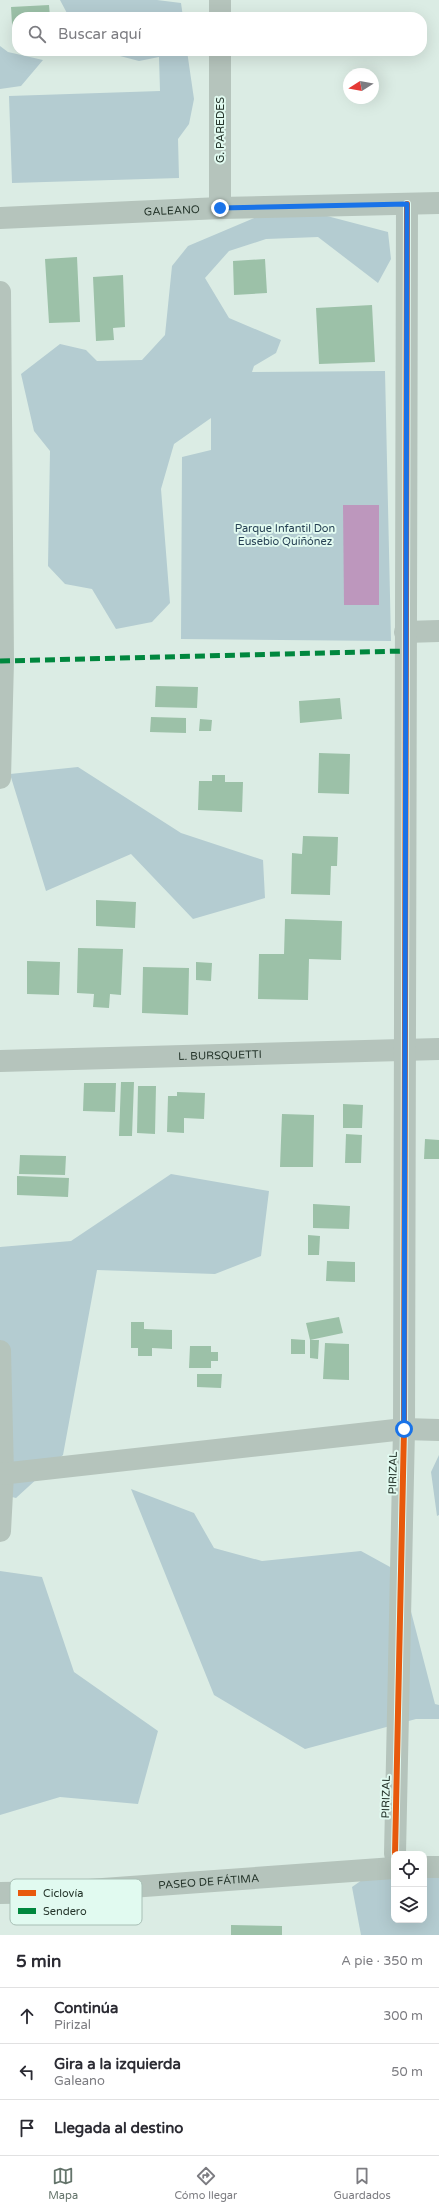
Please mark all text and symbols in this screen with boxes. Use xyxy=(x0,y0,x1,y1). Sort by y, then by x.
search box xyxy=(12,12,427,56)
icon: search xyxy=(26,23,48,45)
text: Buscar aquí xyxy=(58,25,141,43)
north arrow xyxy=(343,68,379,104)
street label: G. PAREDES xyxy=(214,97,227,163)
route end xyxy=(211,199,229,217)
street label: GALEANO xyxy=(144,202,200,218)
park label: Parque Infantil Don Eusebio Quiñónez xyxy=(235,522,335,548)
street label: L. BURSQUETTI xyxy=(178,1047,262,1063)
route start xyxy=(395,1420,413,1438)
street label: PIRIZAL xyxy=(386,1451,400,1495)
street label: PIRIZAL xyxy=(379,1775,393,1819)
map controls xyxy=(391,1851,427,1923)
button: locate xyxy=(391,1851,427,1887)
street label: PASEO DE FÁTIMA xyxy=(158,1871,260,1891)
legend xyxy=(10,1879,142,1925)
text: Ciclovía xyxy=(43,1887,83,1900)
button: layers xyxy=(391,1887,427,1923)
text: Sendero xyxy=(43,1905,87,1918)
text: 5 min xyxy=(16,1951,61,1972)
text: A pie · 350 m xyxy=(341,1953,423,1969)
text: Continúa xyxy=(54,1999,118,2017)
icon: ahead xyxy=(16,2005,38,2027)
text: 300 m xyxy=(383,2008,423,2024)
text: Pirizal xyxy=(54,2017,91,2033)
text: Gira a la izquierda xyxy=(54,2055,181,2073)
icon: left xyxy=(16,2061,38,2083)
text: 50 m xyxy=(391,2064,423,2080)
text: Galeano xyxy=(54,2073,105,2089)
icon: arrive xyxy=(16,2117,38,2139)
text: Llegada al destino xyxy=(54,2119,183,2137)
tab: Mapa xyxy=(48,2165,78,2202)
tab: Cómo llegar xyxy=(174,2165,237,2202)
tab: Guardados xyxy=(334,2165,391,2202)

